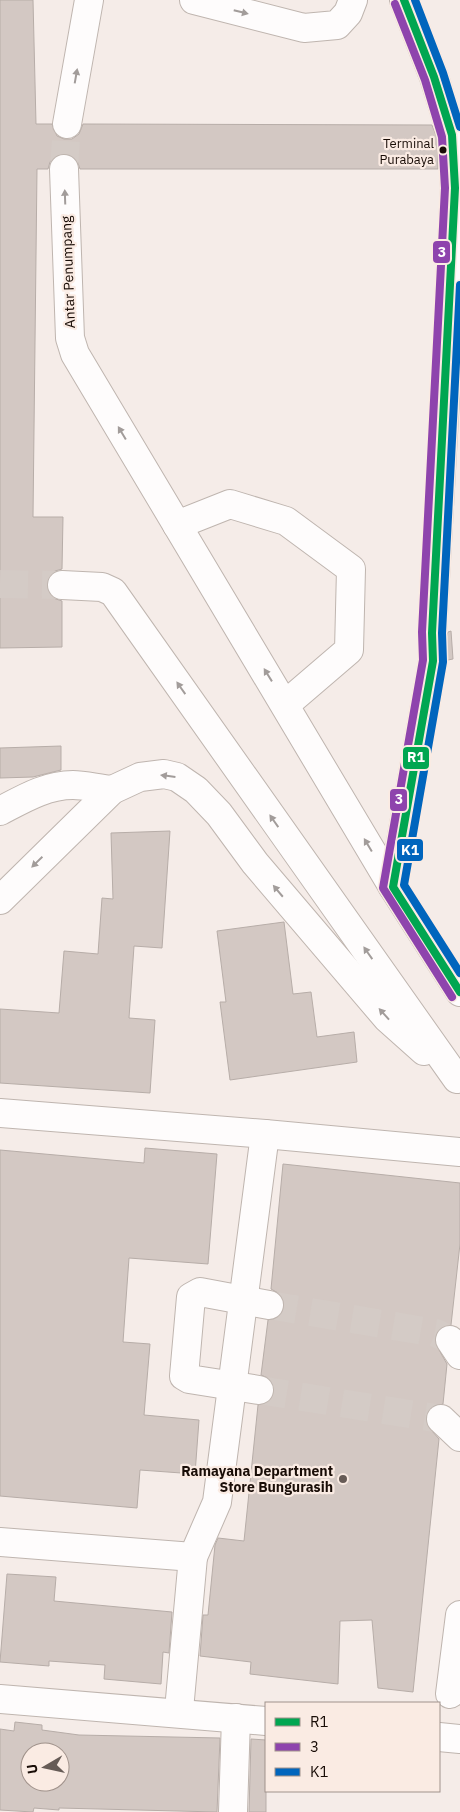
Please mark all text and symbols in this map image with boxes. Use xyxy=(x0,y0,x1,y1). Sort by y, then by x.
one-way arrow xyxy=(234,8,249,16)
one-way arrow xyxy=(72,68,80,84)
place label: Terminal Purabaya xyxy=(379,135,434,168)
marker: Terminal Purabaya xyxy=(438,145,448,155)
one-way arrow xyxy=(60,189,68,205)
street label: Antar Penumpang xyxy=(57,215,79,329)
line badge: 3 xyxy=(432,240,451,264)
text: 3 xyxy=(438,243,446,261)
one-way arrow xyxy=(118,427,127,440)
one-way arrow xyxy=(263,669,272,682)
one-way arrow xyxy=(176,681,186,695)
line badge: R1 xyxy=(402,746,430,770)
text: R1 xyxy=(407,748,426,766)
one-way arrow xyxy=(159,772,175,780)
line badge: 3 xyxy=(389,788,408,812)
text: 3 xyxy=(395,790,403,808)
one-way arrow xyxy=(269,814,279,827)
line badge: K1 xyxy=(396,838,424,862)
one-way arrow xyxy=(363,839,372,852)
text: K1 xyxy=(401,841,420,859)
one-way arrow xyxy=(32,856,44,868)
one-way arrow xyxy=(273,884,284,897)
one-way arrow xyxy=(363,947,373,960)
one-way arrow xyxy=(378,1009,390,1021)
place label: Ramayana Department Store Bungurasih xyxy=(181,1462,333,1496)
marker: Ramayana Department Store Bungurasih xyxy=(337,1473,349,1485)
legend xyxy=(265,1702,440,1792)
text: R1 xyxy=(310,1712,329,1731)
text: 3 xyxy=(310,1737,319,1756)
north arrow xyxy=(20,1742,70,1792)
text: K1 xyxy=(310,1762,329,1781)
text: U xyxy=(23,1763,42,1775)

